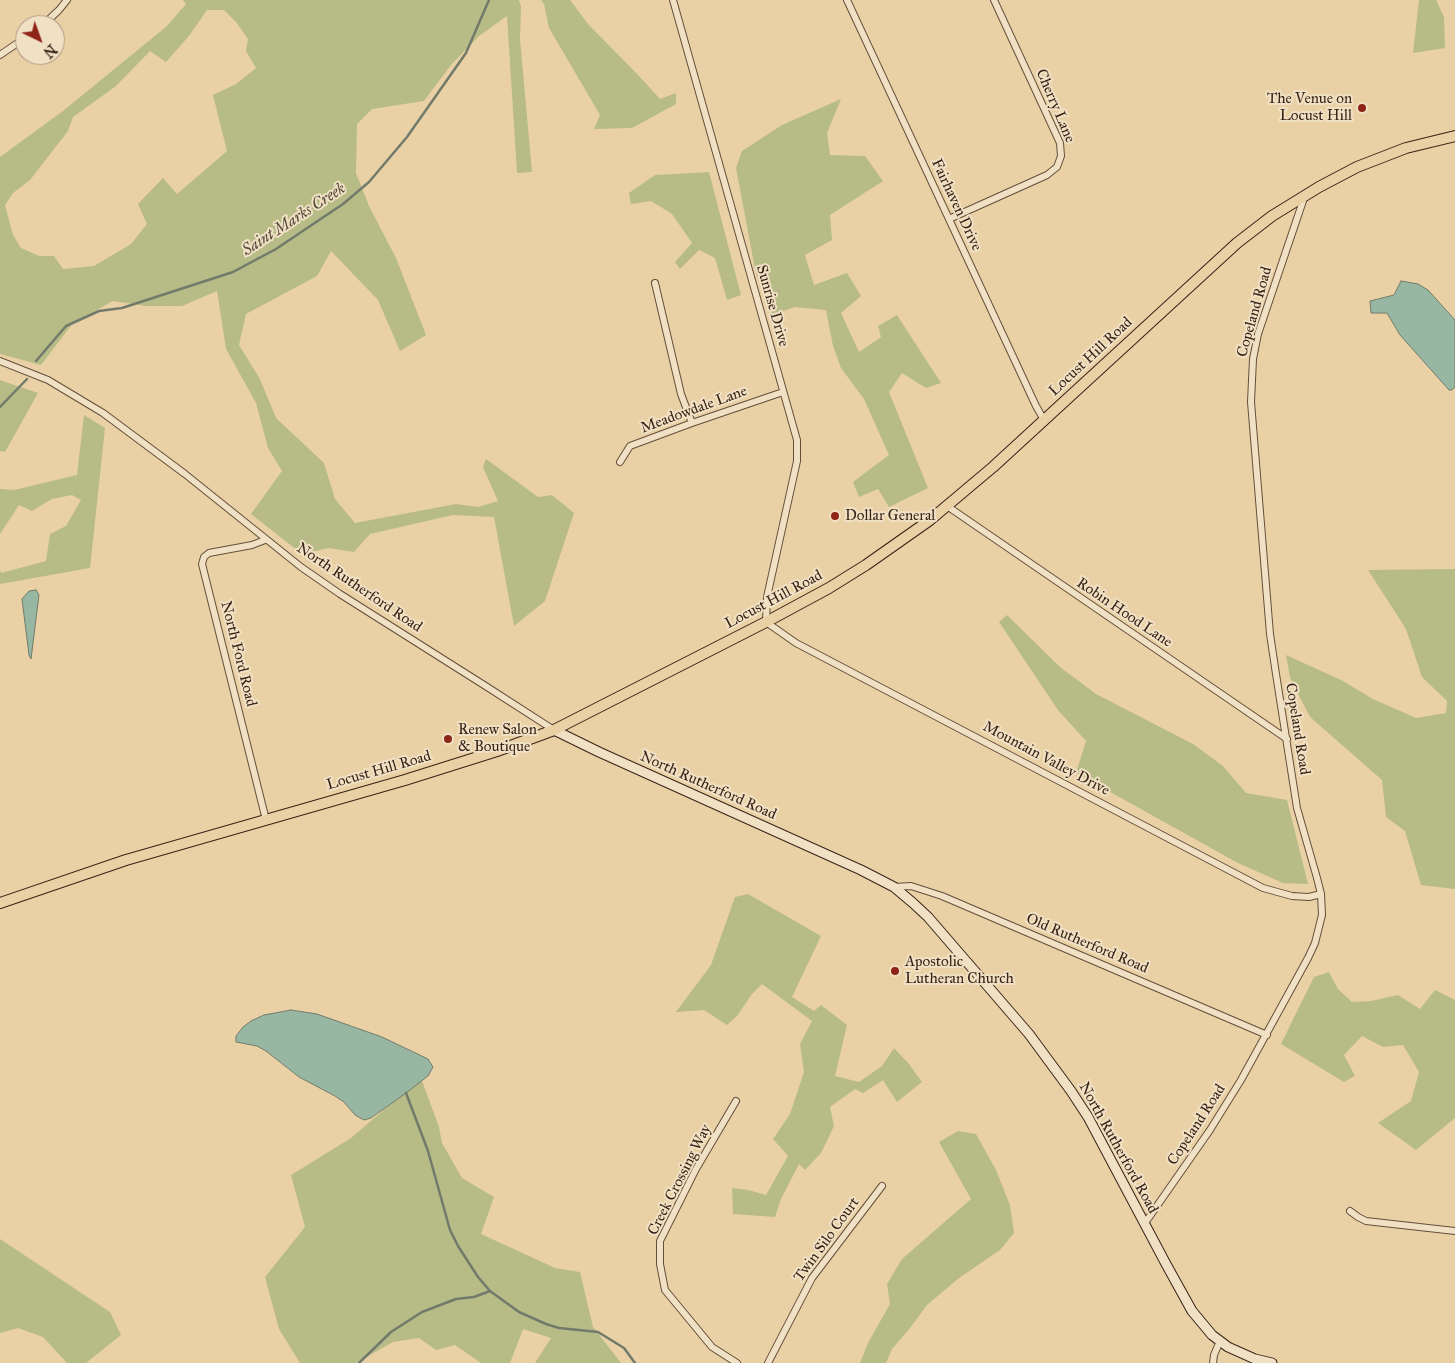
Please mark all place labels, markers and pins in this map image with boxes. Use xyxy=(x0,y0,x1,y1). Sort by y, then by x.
place label: The Venue on Locust Hill xyxy=(1267,90,1352,125)
marker: The Venue on Locust Hill xyxy=(1356,102,1368,114)
place label: Dollar General xyxy=(845,507,935,525)
marker: Dollar General xyxy=(829,510,841,522)
place label: Renew Salon & Boutique xyxy=(458,721,537,756)
marker: Renew Salon & Boutique xyxy=(442,733,454,745)
place label: Apostolic Lutheran Church xyxy=(905,953,1014,988)
marker: Apostolic Lutheran Church xyxy=(889,965,901,977)

